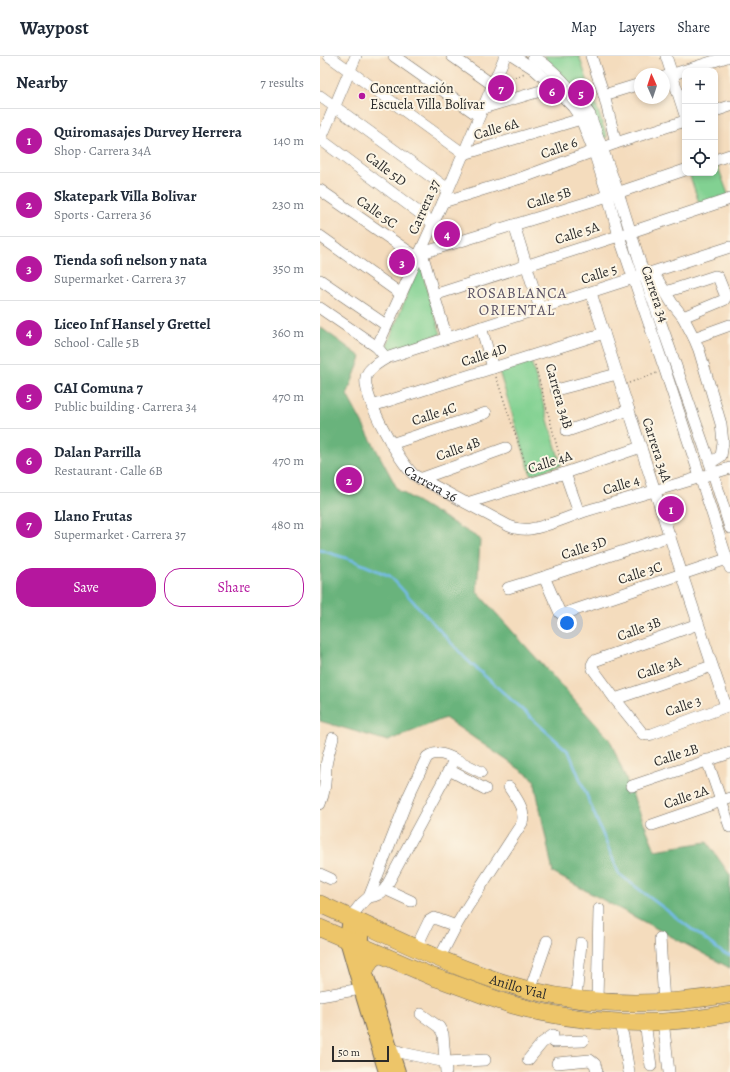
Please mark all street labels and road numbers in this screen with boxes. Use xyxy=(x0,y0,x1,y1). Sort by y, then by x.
street label: Calle 6A xyxy=(471,113,521,144)
street label: Calle 6 xyxy=(538,133,580,163)
street label: Calle 5D xyxy=(362,147,411,191)
street label: Carrera 37 xyxy=(403,176,445,238)
street label: Calle 5B xyxy=(524,182,574,214)
street label: Calle 5C xyxy=(353,191,401,233)
street label: Calle 5A xyxy=(552,217,602,249)
street label: Calle 5 xyxy=(578,259,620,289)
street label: Carrera 34 xyxy=(636,263,674,325)
street label: Calle 4D xyxy=(459,339,510,371)
street label: Carrera 34B xyxy=(541,361,577,431)
street label: Calle 4C xyxy=(409,398,459,430)
street label: Carrera 34A xyxy=(638,415,677,486)
street label: Calle 4B xyxy=(433,432,483,466)
street label: Calle 4A xyxy=(525,446,575,478)
street label: Carrera 36 xyxy=(400,461,461,506)
street label: Calle 4 xyxy=(600,470,642,500)
street label: Calle 3D xyxy=(559,532,609,564)
street label: Calle 3C xyxy=(615,557,665,589)
street label: Calle 3B xyxy=(614,612,664,646)
street label: Calle 3A xyxy=(635,651,684,684)
street label: Calle 3 xyxy=(662,691,704,721)
street label: Calle 2B xyxy=(651,739,701,771)
street label: Calle 2A xyxy=(661,780,712,813)
street label: Anillo Vial xyxy=(486,969,549,1003)

